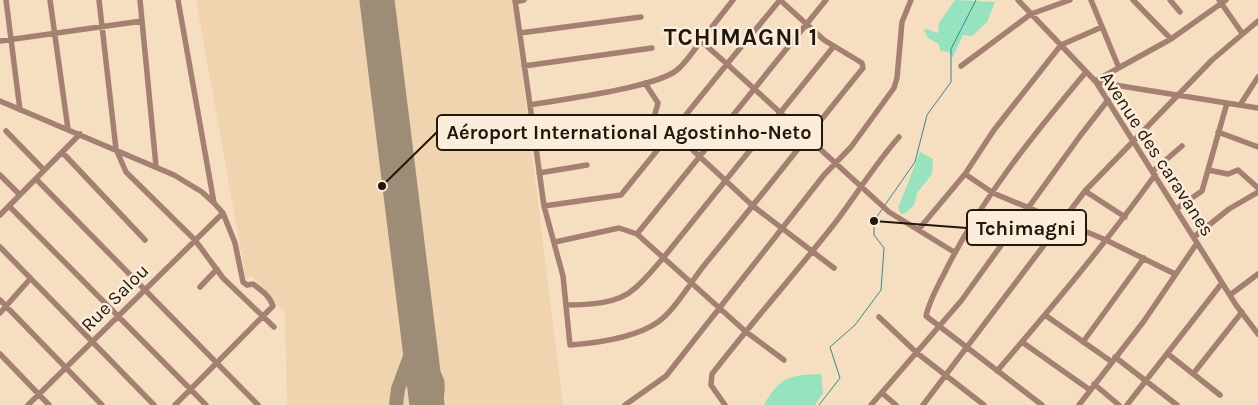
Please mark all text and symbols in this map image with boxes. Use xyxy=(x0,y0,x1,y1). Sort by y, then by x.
district label: TCHIMAGNI 1 xyxy=(664,23,818,51)
street label: Avenue des caravanes xyxy=(1096,68,1218,240)
callout: Aéroport International Agostinho-Neto xyxy=(437,115,822,150)
text: Aéroport International Agostinho-Neto xyxy=(446,121,812,144)
callout: Tchimagni xyxy=(967,210,1086,245)
text: Tchimagni xyxy=(976,217,1076,240)
street label: Rue Salou xyxy=(77,260,153,336)

